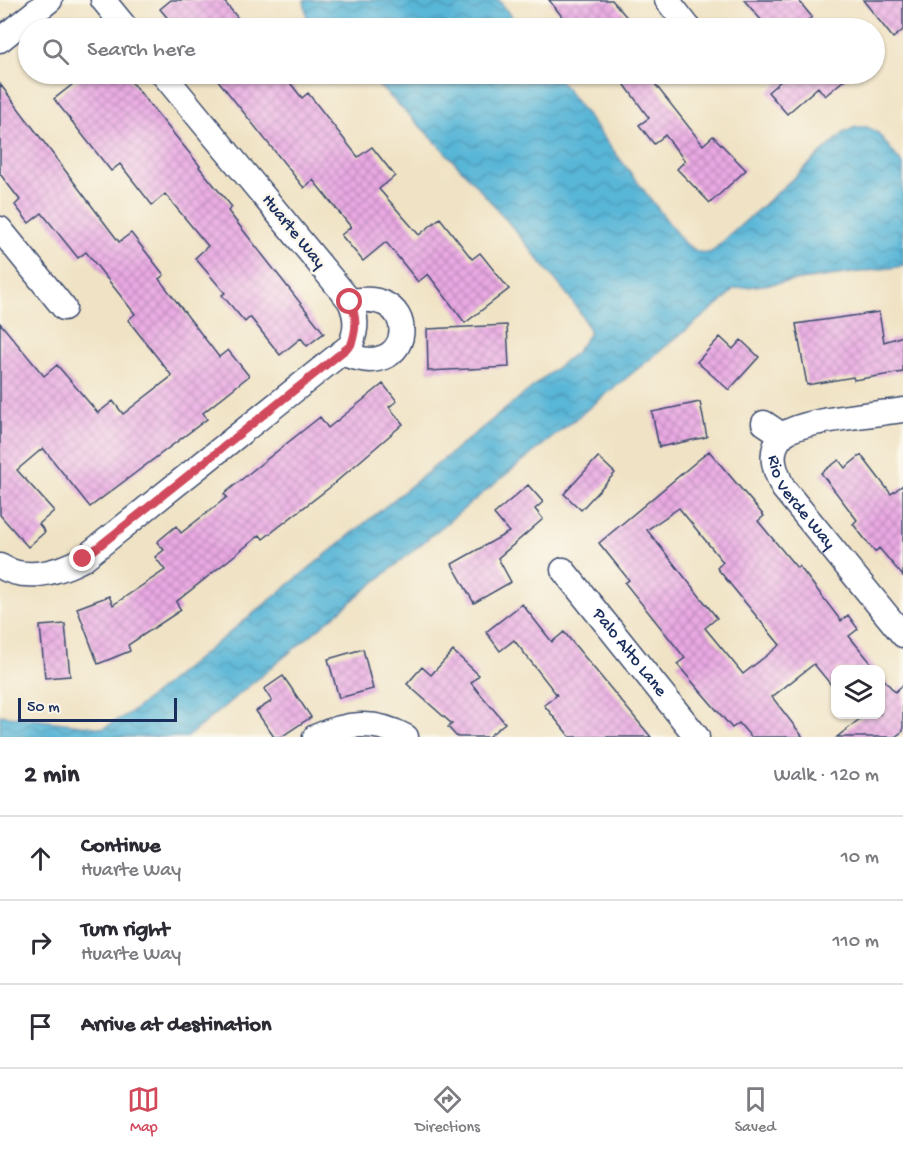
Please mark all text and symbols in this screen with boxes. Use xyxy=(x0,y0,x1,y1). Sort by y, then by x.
search box xyxy=(18,18,885,84)
icon: search xyxy=(39,35,72,68)
text: Search here xyxy=(87,38,195,64)
street label: Huarte Way xyxy=(256,190,330,274)
route start xyxy=(336,288,362,314)
street label: Rio Verde Way xyxy=(763,455,840,554)
route end xyxy=(69,545,95,571)
street label: Palo Alto Lane xyxy=(587,603,672,702)
map controls xyxy=(831,665,885,719)
button: layers xyxy=(831,665,885,719)
scale bar xyxy=(18,695,177,722)
text: 50 m xyxy=(27,699,60,718)
text: 2 min xyxy=(24,761,79,792)
text: Walk · 120 m xyxy=(774,765,879,788)
text: Continue xyxy=(81,834,161,860)
icon: ahead xyxy=(24,842,57,875)
text: 10 m xyxy=(841,847,879,870)
text: Huarte Way xyxy=(81,860,181,883)
text: Turn right xyxy=(81,918,169,944)
icon: right xyxy=(24,926,57,959)
text: 110 m xyxy=(833,931,879,954)
text: Huarte Way xyxy=(81,944,181,967)
icon: arrive xyxy=(24,1010,57,1043)
text: Arrive at destination xyxy=(81,1013,271,1039)
tab: Map xyxy=(127,1083,160,1138)
tab: Directions xyxy=(415,1083,480,1138)
tab: Saved xyxy=(735,1083,776,1138)

